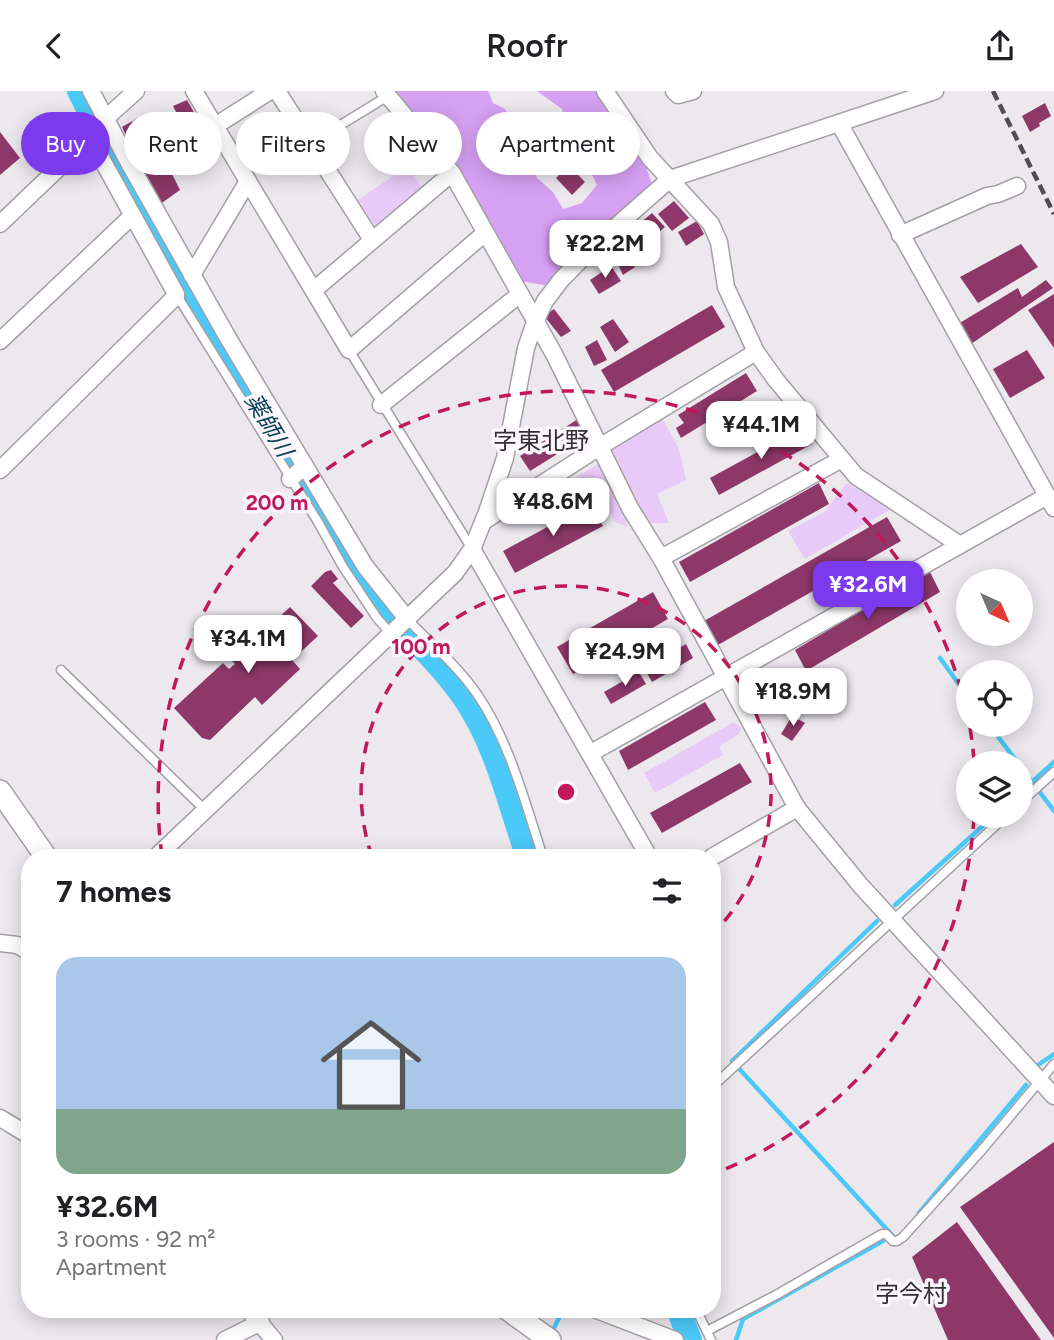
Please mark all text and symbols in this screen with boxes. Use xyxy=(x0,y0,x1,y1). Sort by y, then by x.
icon: back xyxy=(35,27,73,65)
text: Roofr xyxy=(486,27,568,65)
icon: share xyxy=(981,27,1019,65)
chip: Buy xyxy=(21,112,110,175)
chip: Rent xyxy=(124,112,222,175)
chip: Filters xyxy=(236,112,350,175)
chip: New xyxy=(364,112,462,175)
chip: Apartment xyxy=(476,112,640,175)
pin: ¥22.2M xyxy=(548,221,662,280)
text: ¥22.2M xyxy=(565,229,645,257)
water label: 薬師川 xyxy=(239,388,300,464)
pin: ¥44.1M xyxy=(704,401,818,461)
text: ¥44.1M xyxy=(722,410,800,438)
district label: 字東北野 xyxy=(493,426,589,455)
pin: ¥48.6M xyxy=(496,479,610,538)
text: ¥48.6M xyxy=(512,487,594,515)
text: 200 m xyxy=(246,490,308,515)
pin: ¥32.6M xyxy=(811,561,925,621)
north arrow xyxy=(956,569,1032,646)
map controls xyxy=(956,569,1033,828)
text: ¥32.6M xyxy=(829,570,907,598)
pin: ¥34.1M xyxy=(191,615,305,675)
text: ¥34.1M xyxy=(210,624,286,652)
pin: ¥24.9M xyxy=(568,629,682,688)
text: 100 m xyxy=(391,634,451,659)
text: ¥24.9M xyxy=(585,637,665,665)
button: locate xyxy=(956,660,1033,737)
pin: ¥18.9M xyxy=(736,669,850,728)
text: ¥18.9M xyxy=(755,677,831,705)
button: layers xyxy=(956,751,1033,828)
centre of rings xyxy=(554,780,578,804)
icon: filters xyxy=(648,872,686,910)
text: 7 homes xyxy=(56,873,171,910)
icon: home xyxy=(308,1002,434,1128)
text: ¥32.6M xyxy=(56,1188,158,1225)
text: 3 rooms · 92 m² xyxy=(56,1225,216,1253)
text: Apartment xyxy=(56,1253,167,1281)
district label: 字今村 xyxy=(875,1279,947,1308)

